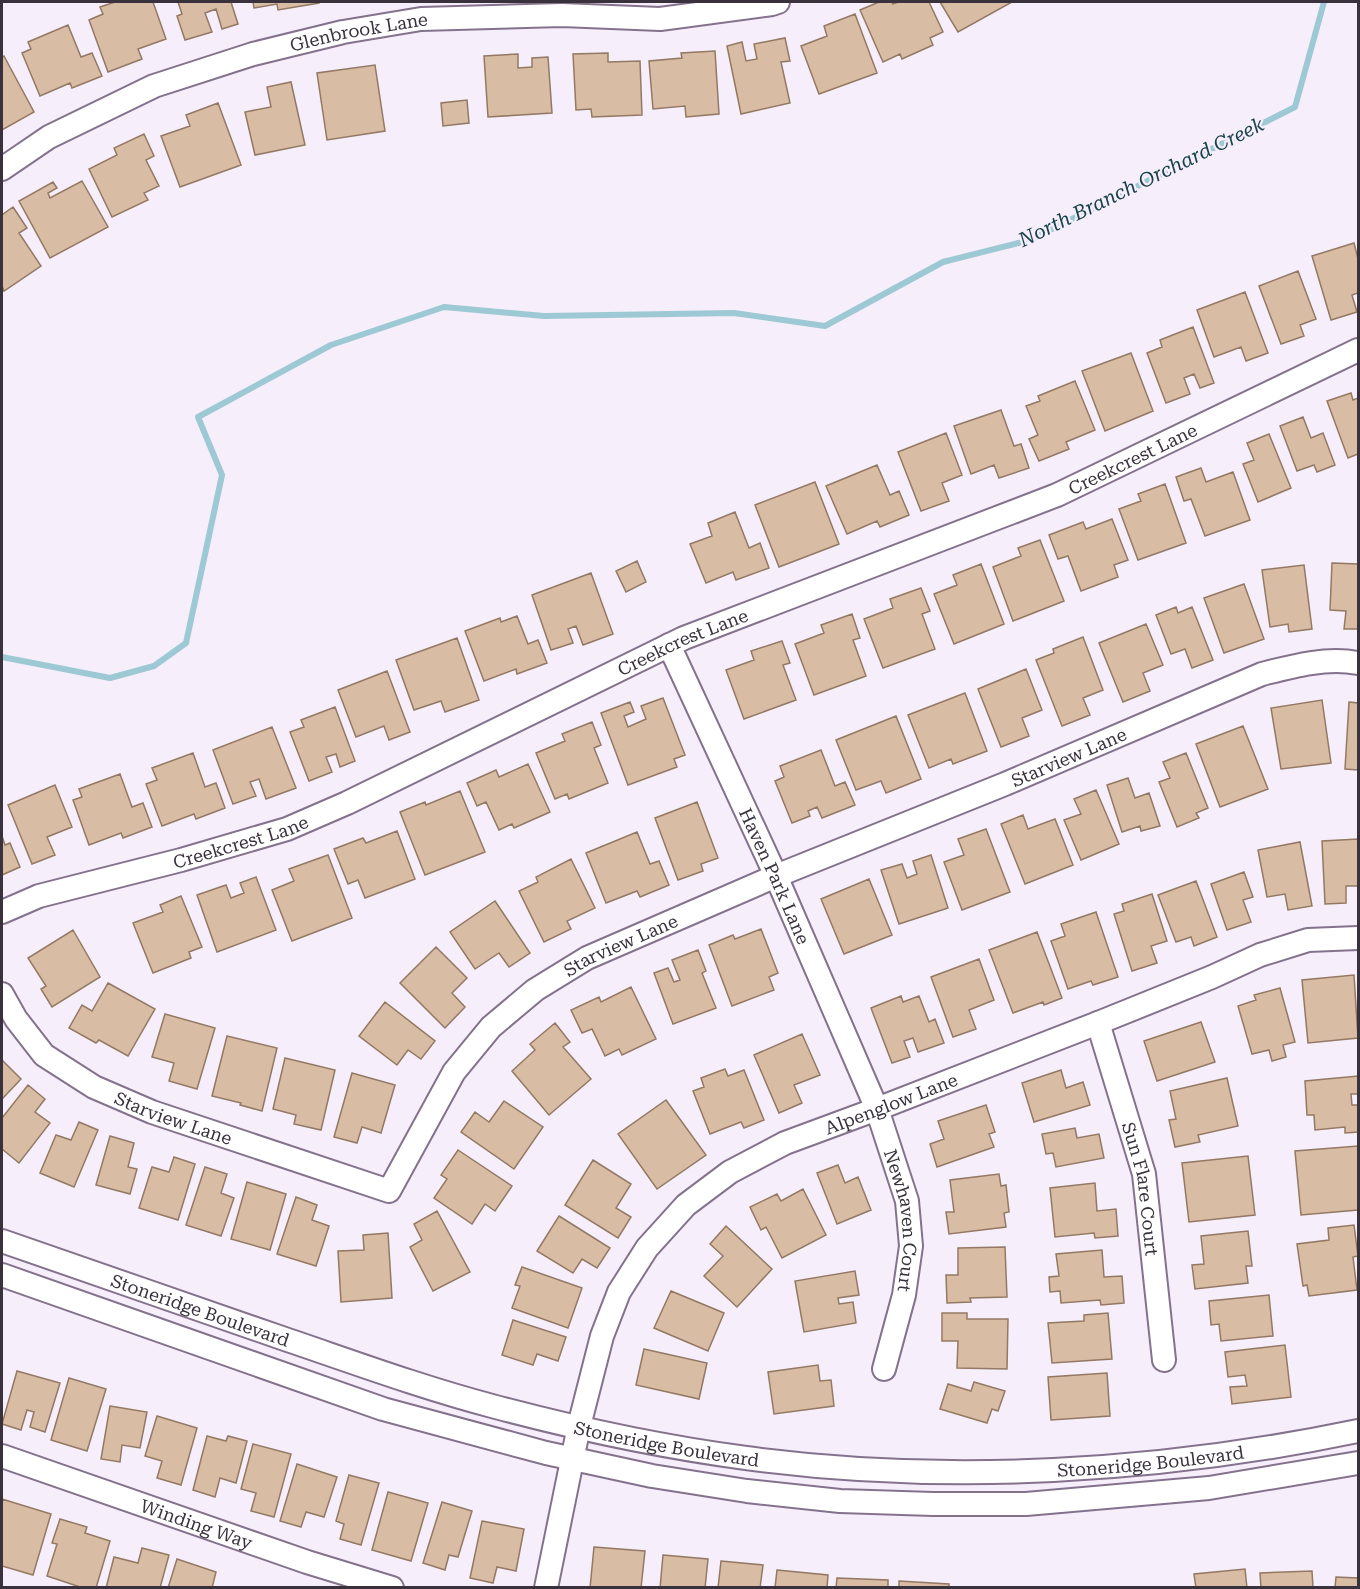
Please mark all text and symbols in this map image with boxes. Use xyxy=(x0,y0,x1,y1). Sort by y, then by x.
street label: Glenbrook Lane xyxy=(288,8,428,55)
water label: North Branch Orchard Creek xyxy=(1013,112,1268,252)
street label: Creekcrest Lane xyxy=(1065,419,1200,499)
street label: Creekcrest Lane xyxy=(614,604,751,680)
street label: Starview Lane xyxy=(1008,723,1129,791)
street label: Haven Park Lane xyxy=(735,804,815,947)
street label: Creekcrest Lane xyxy=(171,811,311,872)
street label: Starview Lane xyxy=(560,909,681,980)
street label: Alpenglow Lane xyxy=(822,1068,960,1138)
street label: Starview Lane xyxy=(112,1087,235,1149)
street label: Sun Flare Court xyxy=(1118,1119,1163,1257)
street label: Newhaven Court xyxy=(880,1146,922,1294)
street label: Stoneridge Boulevard xyxy=(108,1269,293,1350)
street label: Stoneridge Boulevard xyxy=(572,1416,761,1470)
street label: Stoneridge Boulevard xyxy=(1057,1441,1246,1480)
street label: Winding Way xyxy=(138,1495,256,1553)

